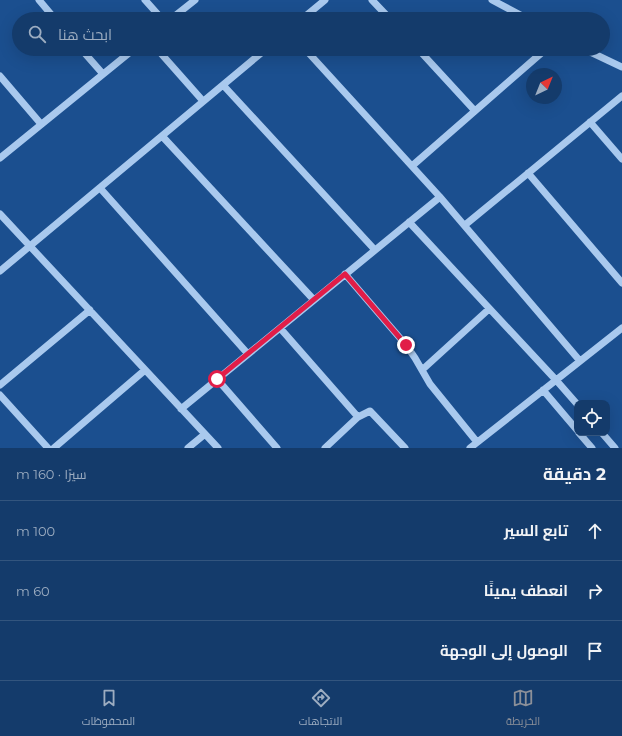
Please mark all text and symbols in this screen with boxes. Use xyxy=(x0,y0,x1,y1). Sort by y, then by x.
search box xyxy=(12,12,610,56)
icon: search xyxy=(26,23,48,45)
text: ابحث هنا xyxy=(58,25,112,44)
north arrow xyxy=(526,68,562,104)
route end xyxy=(397,336,415,354)
route start xyxy=(208,370,226,388)
map controls xyxy=(574,400,610,436)
button: locate xyxy=(574,400,610,436)
text: 2 دقيقة xyxy=(543,464,606,484)
text: سيرًا · 160 m xyxy=(16,466,86,482)
icon: ahead xyxy=(584,520,606,542)
text: تابع السير xyxy=(504,521,568,540)
text: 100 m xyxy=(16,523,55,539)
icon: right xyxy=(584,580,606,602)
text: انعطف يمينًا xyxy=(484,581,568,600)
text: 60 m xyxy=(16,583,50,599)
icon: arrive xyxy=(584,640,606,662)
text: الوصول إلى الوجهة xyxy=(440,641,568,660)
tab: المحفوظات xyxy=(82,687,135,731)
tab: الاتجاهات xyxy=(299,687,342,731)
tab: الخريطة xyxy=(506,687,540,731)

